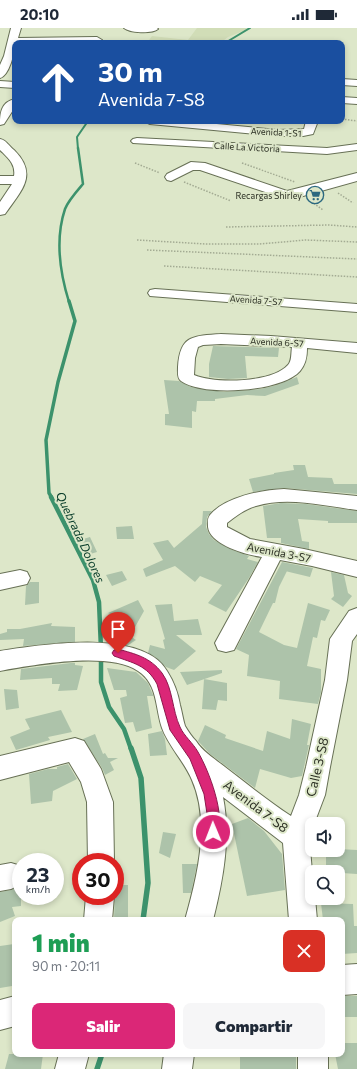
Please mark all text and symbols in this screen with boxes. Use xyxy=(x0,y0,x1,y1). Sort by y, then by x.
text: 20:10 xyxy=(20,5,59,23)
text: 30 m xyxy=(98,54,163,88)
icon: ahead xyxy=(32,56,84,108)
text: Avenida 7-S8 xyxy=(98,88,205,110)
street label: Avenida 1-S1 xyxy=(250,125,302,139)
street label: Calle La Victoria xyxy=(214,140,281,154)
supermarket icon: Recargas Shirley xyxy=(305,185,325,205)
place label: Recargas Shirley xyxy=(236,190,302,201)
street label: Avenida 7-S7 xyxy=(229,293,283,307)
street label: Avenida 6-S7 xyxy=(250,335,304,349)
water label: Quebrada Dolores xyxy=(54,489,108,585)
street label: Avenida 3-S7 xyxy=(246,539,312,565)
pin xyxy=(101,612,135,653)
icon: arrive xyxy=(107,618,129,640)
street label: Calle 3-S8 xyxy=(302,736,332,798)
street label: Avenida 7-S8 xyxy=(220,776,292,836)
position arrow xyxy=(192,811,234,853)
map controls xyxy=(305,817,345,905)
button: sound xyxy=(305,817,345,857)
speed limit sign: 30 xyxy=(72,853,124,905)
text: 23 xyxy=(26,862,50,886)
button: search xyxy=(305,865,345,905)
text: km/h xyxy=(26,883,50,895)
text: 1 min xyxy=(32,928,90,957)
button: close xyxy=(283,930,325,972)
text: 90 m · 20:11 xyxy=(32,958,100,974)
button: Salir xyxy=(32,1003,175,1049)
button: Compartir xyxy=(183,1003,325,1049)

